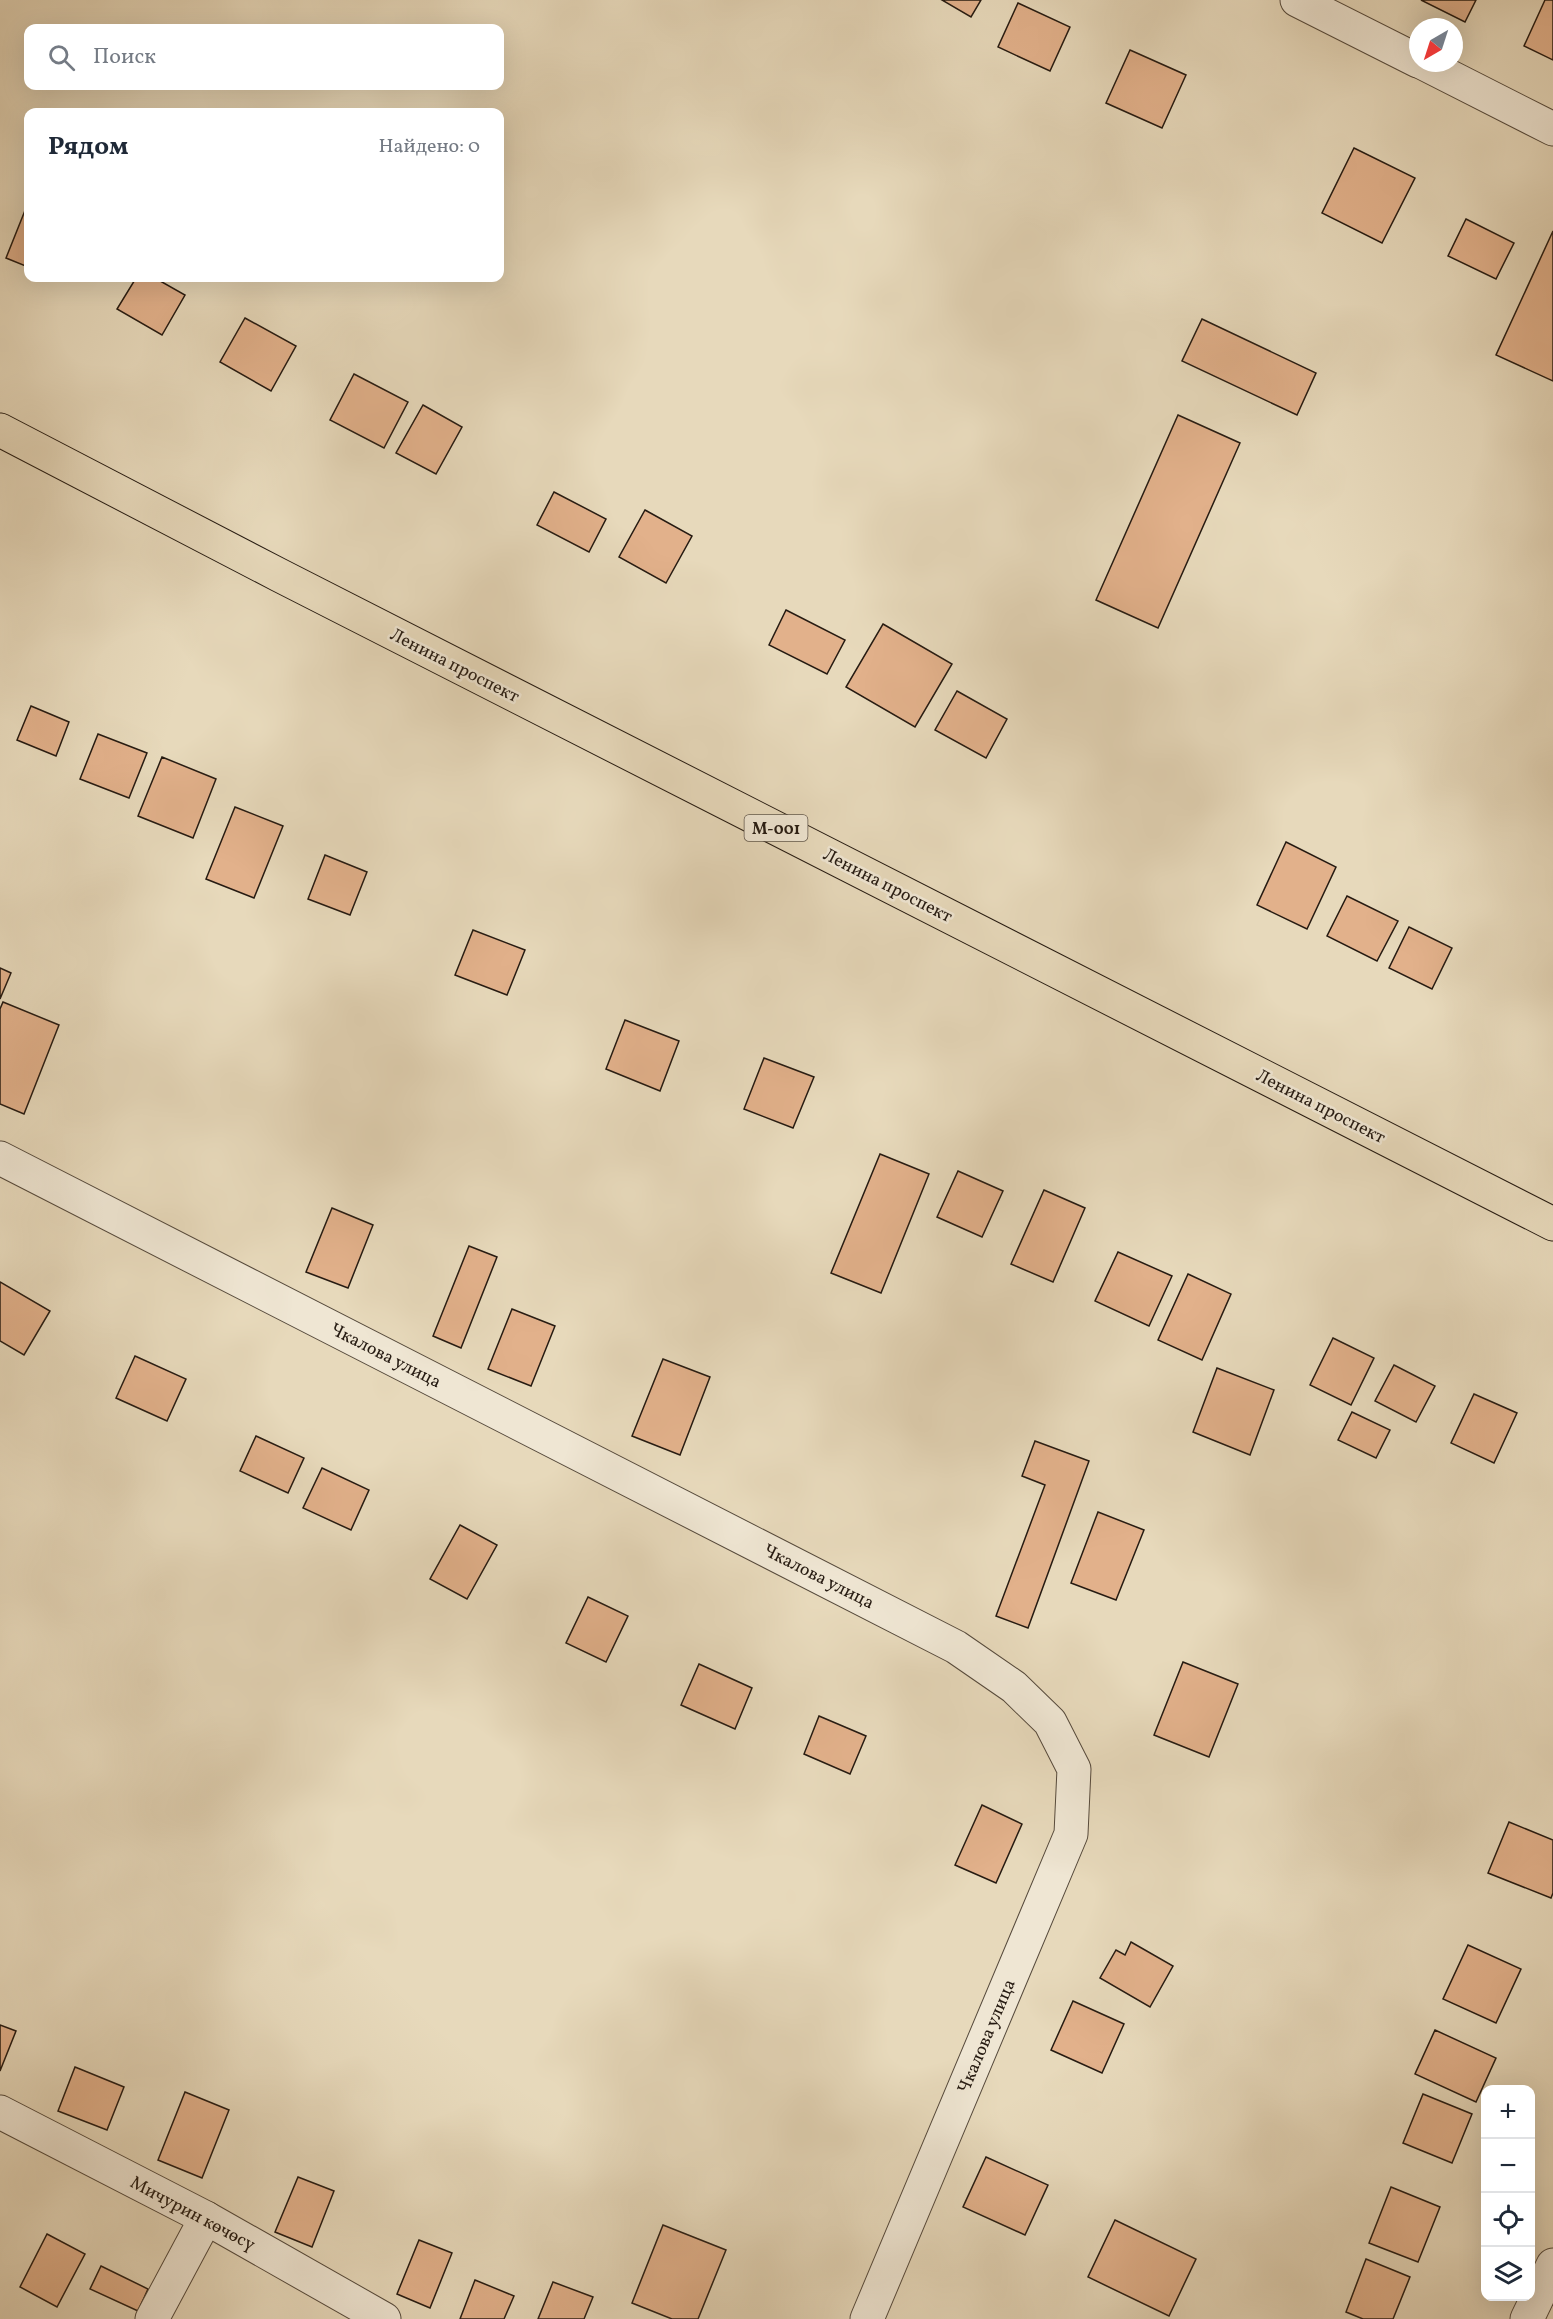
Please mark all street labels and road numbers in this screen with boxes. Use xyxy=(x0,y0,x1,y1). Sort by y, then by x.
street label: Ленина проспект xyxy=(385,623,523,710)
road number: М-001 xyxy=(744,815,808,841)
street label: Ленина проспект xyxy=(818,843,956,930)
street label: Ленина проспект xyxy=(1251,1064,1389,1151)
street label: Чкалова улица xyxy=(325,1318,445,1395)
street label: Чкалова улица xyxy=(758,1539,878,1616)
street label: Чкалова улица xyxy=(952,1976,1023,2098)
street label: Мичурин көчөсү xyxy=(125,2171,260,2258)

